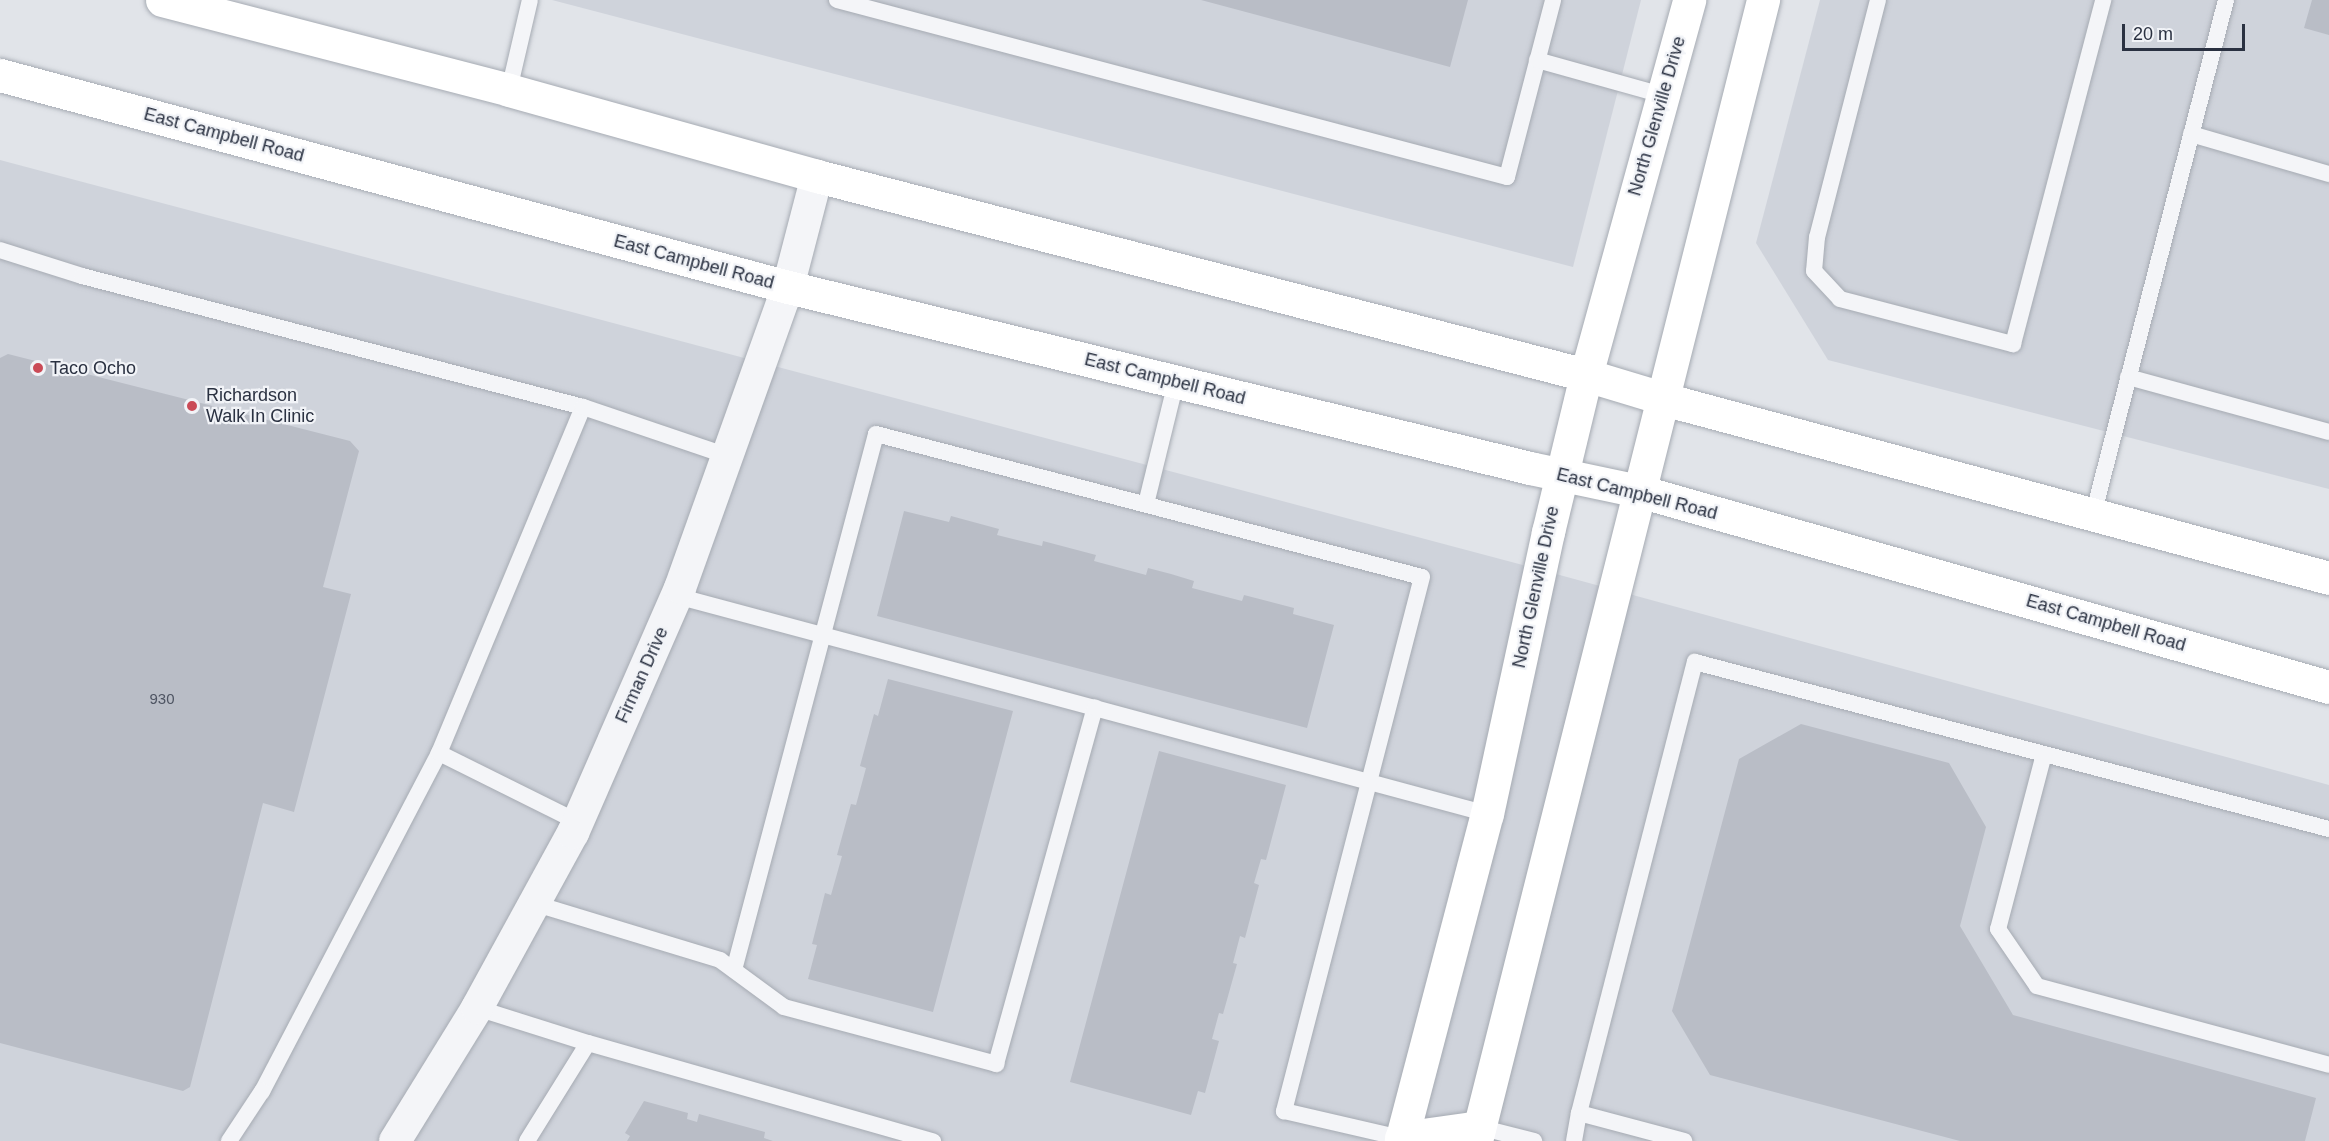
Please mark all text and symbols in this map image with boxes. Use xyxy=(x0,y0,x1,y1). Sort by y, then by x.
scale bar xyxy=(2125,12,2248,50)
text: 20 m xyxy=(2133,24,2173,44)
street label: North Glenville Drive xyxy=(1624,34,1690,198)
street label: East Campbell Road xyxy=(141,103,307,167)
street label: East Campbell Road xyxy=(611,230,777,294)
street label: East Campbell Road xyxy=(1082,349,1248,409)
place label: Taco Ocho xyxy=(50,357,136,379)
marker: Taco Ocho xyxy=(31,361,45,375)
place label: Richardson Walk In Clinic xyxy=(206,385,314,428)
marker: Richardson Walk In Clinic xyxy=(183,397,201,415)
street label: East Campbell Road xyxy=(1554,464,1720,524)
street label: North Glenville Drive xyxy=(1508,504,1564,670)
street label: East Campbell Road xyxy=(2024,590,2188,656)
street label: Firman Drive xyxy=(611,624,673,726)
house number: 930 xyxy=(149,690,175,708)

